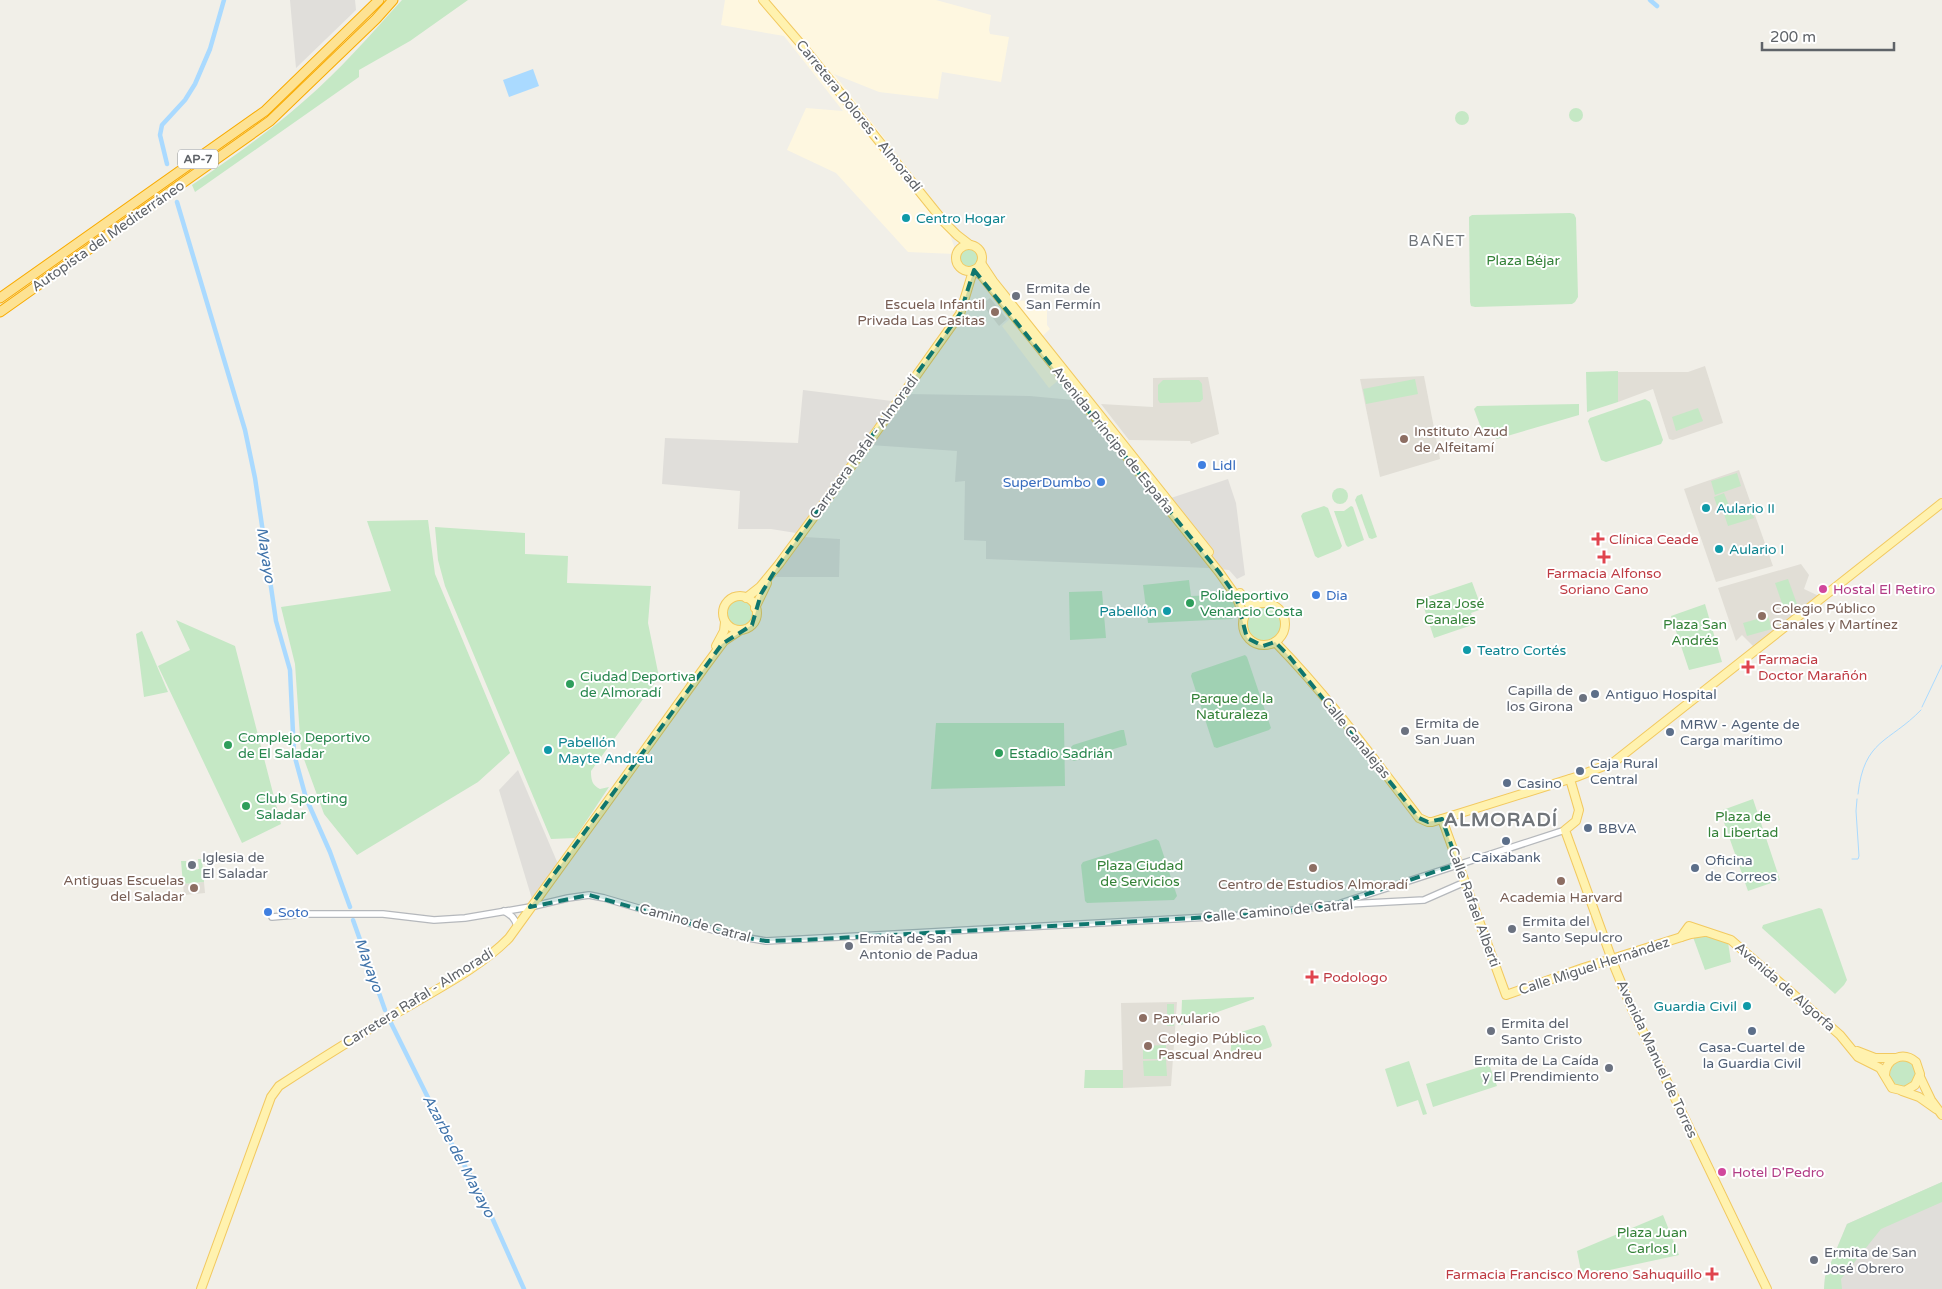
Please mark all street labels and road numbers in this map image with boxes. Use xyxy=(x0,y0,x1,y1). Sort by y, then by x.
street label: Carretera Dolores - Almoradí xyxy=(792,37,926,196)
road number: AP-7 xyxy=(178,150,218,168)
street label: Autopista del Mediterráneo xyxy=(28,177,188,295)
street label: Avenida Príncipe de España xyxy=(1048,363,1178,517)
street label: Carretera Rafal - Almoradí xyxy=(806,371,922,522)
street label: Calle Canalejas xyxy=(1318,694,1394,782)
street label: Calle Rafael Alberti xyxy=(1444,845,1504,969)
street label: Calle Camino de Catral xyxy=(1202,896,1354,926)
street label: Camino de Catral xyxy=(637,900,753,946)
street label: Calle Miguel Hernández xyxy=(1516,934,1672,998)
street label: Avenida de Algorfa xyxy=(1731,939,1839,1035)
street label: Carretera Rafal - Almoradí xyxy=(340,944,497,1051)
street label: Avenida Manuel de Torres xyxy=(1613,977,1701,1141)

